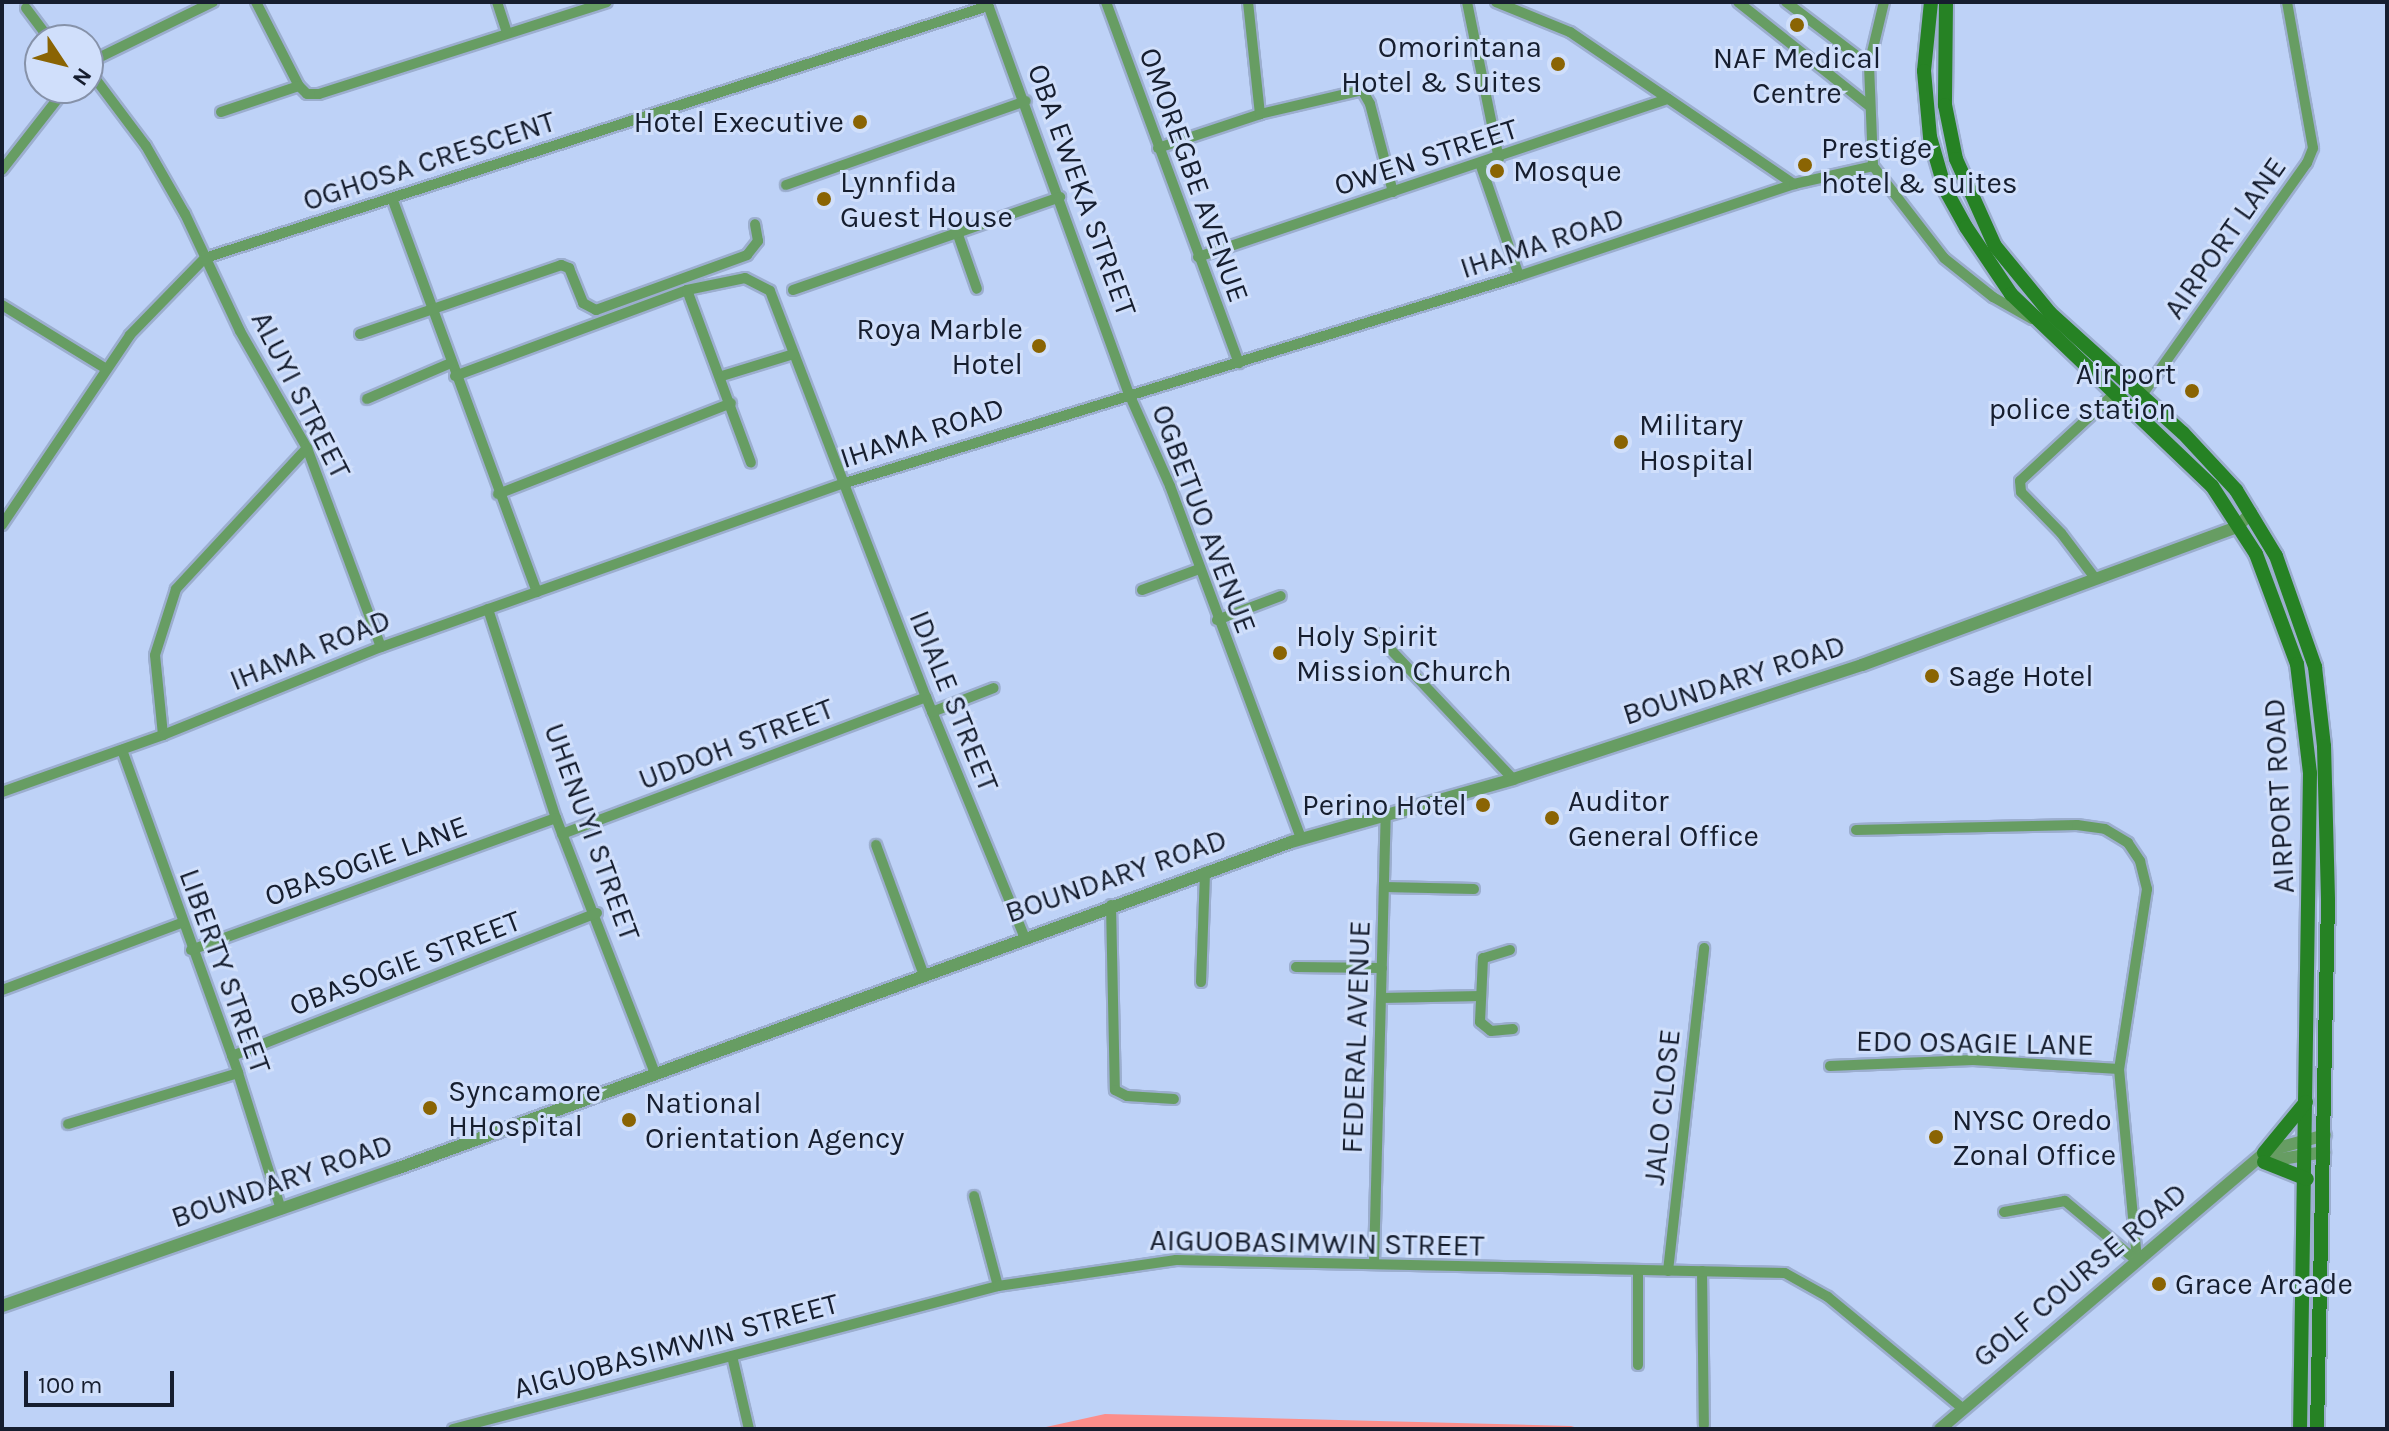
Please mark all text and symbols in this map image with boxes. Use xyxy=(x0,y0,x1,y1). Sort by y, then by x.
marker: NAF Medical Centre xyxy=(1786,14,1808,36)
north arrow xyxy=(24,24,104,104)
place label: Omorintana Hotel & Suites xyxy=(1341,29,1542,100)
place label: NAF Medical Centre xyxy=(1713,40,1881,110)
street label: OMOREGBE AVENUE xyxy=(1131,43,1257,307)
marker: Omorintana Hotel & Suites xyxy=(1549,55,1567,73)
street label: OBA EWEKA STREET xyxy=(1020,59,1144,321)
text: N xyxy=(67,63,97,91)
street label: OGHOSA CRESCENT xyxy=(298,103,560,219)
place label: Hotel Executive xyxy=(633,104,844,140)
street label: OWEN STREET xyxy=(1330,110,1522,204)
marker: Hotel Executive xyxy=(851,113,869,131)
place label: Prestige hotel & suites xyxy=(1821,130,2018,200)
street label: AIRPORT LANE xyxy=(2156,150,2294,326)
place label: Mosque xyxy=(1513,153,1622,189)
marker: Prestige hotel & suites xyxy=(1796,156,1814,174)
marker: Mosque xyxy=(1488,162,1506,180)
place label: Lynnfida Guest House xyxy=(840,164,1013,234)
marker: Lynnfida Guest House xyxy=(815,190,833,208)
street label: IHAMA ROAD xyxy=(1455,200,1629,286)
street label: ALUYI STREET xyxy=(243,305,359,485)
place label: Roya Marble Hotel xyxy=(856,311,1023,382)
marker: Roya Marble Hotel xyxy=(1030,337,1048,355)
place label: Air port police station xyxy=(1988,356,2176,426)
marker: Air port police station xyxy=(2183,382,2201,400)
street label: IHAMA ROAD xyxy=(835,390,1009,476)
street label: OGBETUO AVENUE xyxy=(1144,399,1264,639)
place label: Military Hospital xyxy=(1639,407,1754,478)
marker: Military Hospital xyxy=(1610,431,1632,453)
street label: IHAMA ROAD xyxy=(224,601,396,699)
street label: IDIALE STREET xyxy=(901,605,1007,797)
place label: Holy Spirit Mission Church xyxy=(1296,618,1512,688)
street label: BOUNDARY ROAD xyxy=(1618,627,1850,733)
marker: Holy Spirit Mission Church xyxy=(1271,644,1289,662)
place label: Sage Hotel xyxy=(1948,658,2094,694)
marker: Sage Hotel xyxy=(1923,667,1941,685)
street label: UDDOH STREET xyxy=(633,690,839,798)
street label: AIRPORT ROAD xyxy=(2256,698,2302,894)
street label: UHENUYI STREET xyxy=(536,718,648,946)
place label: Auditor General Office xyxy=(1568,783,1759,854)
place label: Perino Hotel xyxy=(1302,787,1467,823)
marker: Perino Hotel xyxy=(1474,796,1492,814)
street label: OBASOGIE LANE xyxy=(260,808,472,914)
marker: Auditor General Office xyxy=(1543,809,1561,827)
street label: BOUNDARY ROAD xyxy=(1001,821,1231,931)
street label: LIBERTY STREET xyxy=(171,864,279,1078)
street label: OBASOGIE STREET xyxy=(284,902,526,1024)
street label: FEDERAL AVENUE xyxy=(1334,920,1378,1154)
street label: EDO OSAGIE LANE xyxy=(1856,1023,2094,1063)
street label: JALO CLOSE xyxy=(1636,1027,1688,1187)
place label: Syncamore HHospital xyxy=(448,1073,601,1144)
place label: National Orientation Agency xyxy=(645,1085,904,1156)
marker: Syncamore HHospital xyxy=(419,1097,441,1119)
place label: NYSC Oredo Zonal Office xyxy=(1952,1102,2116,1172)
marker: National Orientation Agency xyxy=(620,1111,638,1129)
street label: BOUNDARY ROAD xyxy=(167,1126,397,1236)
marker: NYSC Oredo Zonal Office xyxy=(1927,1128,1945,1146)
street label: GOLF COURSE ROAD xyxy=(1966,1175,2194,1375)
street label: AIGUOBASIMWIN STREET xyxy=(1149,1222,1485,1264)
place label: Grace Arcade xyxy=(2175,1266,2353,1302)
marker: Grace Arcade xyxy=(2150,1275,2168,1293)
street label: AIGUOBASIMWIN STREET xyxy=(510,1285,842,1407)
scale bar xyxy=(28,1355,178,1405)
text: 100 m xyxy=(38,1371,103,1399)

